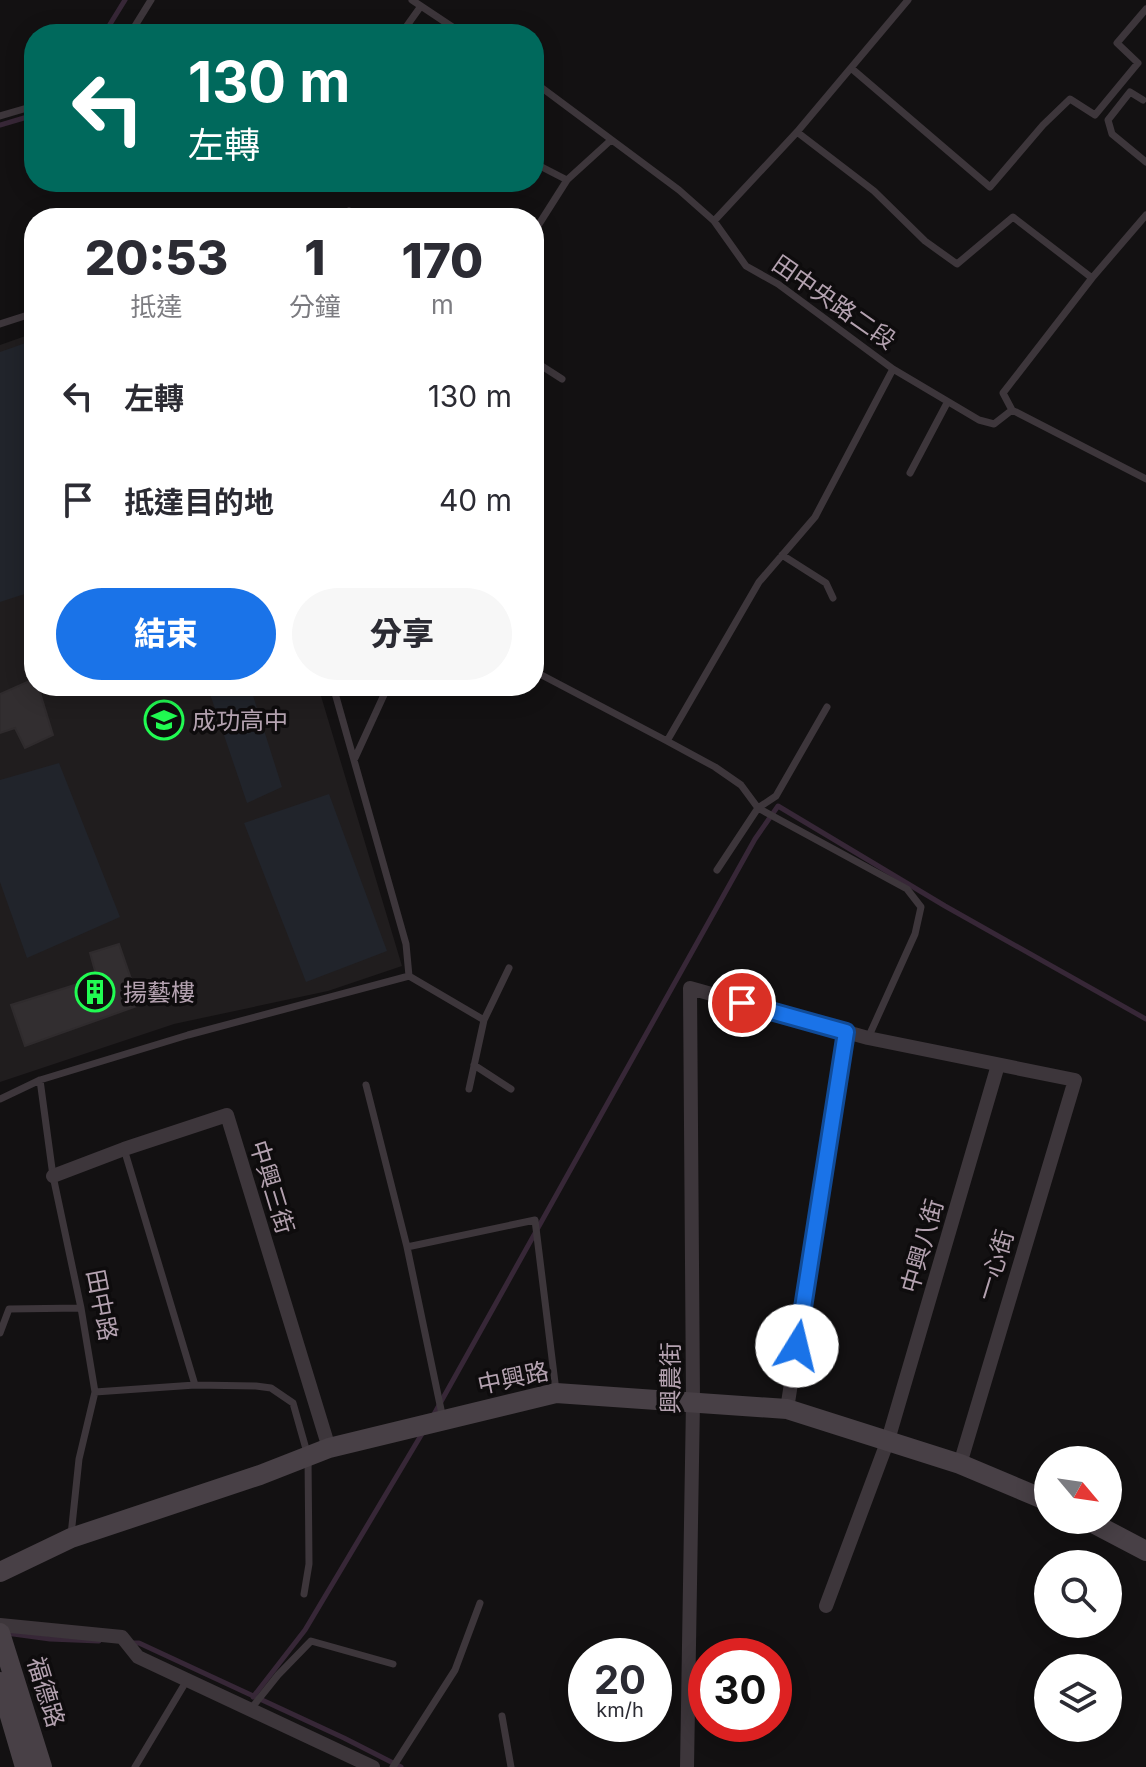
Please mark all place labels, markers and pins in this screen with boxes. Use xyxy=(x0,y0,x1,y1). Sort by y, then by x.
school or university icon: 成功高中 xyxy=(143,699,185,741)
place label: 成功高中 xyxy=(192,706,288,735)
pin xyxy=(708,969,776,1037)
building icon: 揚藝樓 xyxy=(74,971,116,1013)
place label: 揚藝樓 xyxy=(123,978,195,1007)

